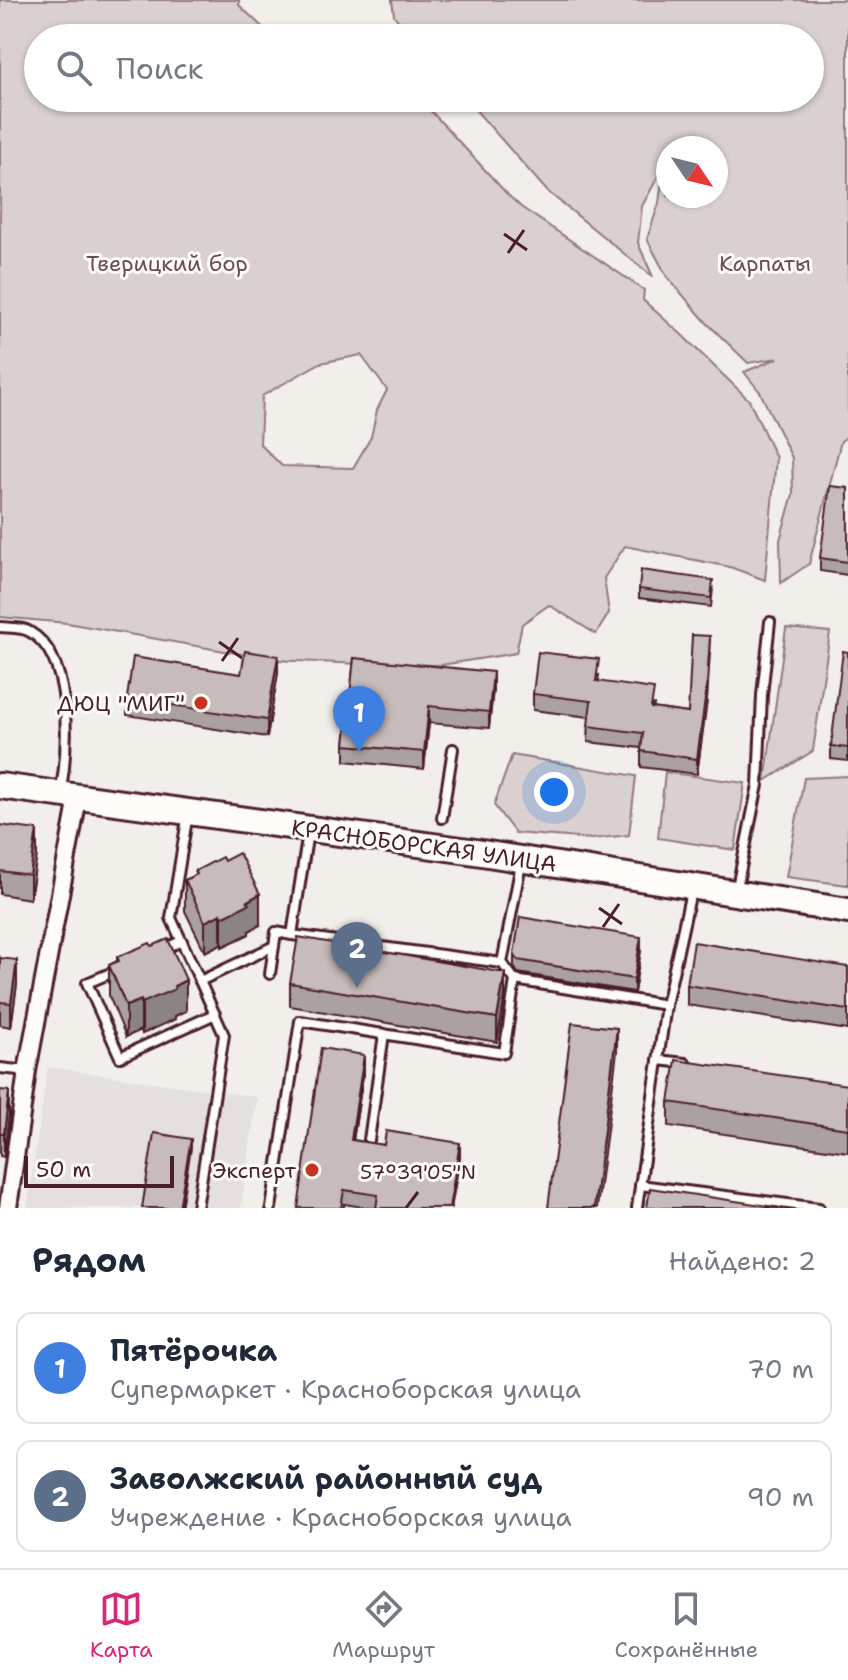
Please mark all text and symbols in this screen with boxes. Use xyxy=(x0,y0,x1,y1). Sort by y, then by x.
search box xyxy=(24,24,824,112)
icon: search xyxy=(52,46,96,90)
text: Поиск xyxy=(116,48,204,89)
north arrow xyxy=(656,136,728,208)
park label: Тверицкий бор xyxy=(86,249,248,278)
park label: Карпаты xyxy=(719,249,811,278)
pin: 1 xyxy=(333,686,385,752)
place label: ДЮЦ "МИГ" xyxy=(57,689,185,718)
marker: ДЮЦ "МИГ" xyxy=(192,694,210,712)
your location xyxy=(534,772,574,812)
street label: КРАСНОБОРСКАЯ УЛИЦА xyxy=(290,813,558,879)
pin: 2 xyxy=(331,922,383,988)
scale bar xyxy=(24,1152,174,1188)
text: 50 m xyxy=(36,1155,91,1184)
place label: Эксперт xyxy=(212,1156,297,1185)
text: 57°39'05"N xyxy=(360,1159,476,1185)
marker: Эксперт xyxy=(303,1161,321,1179)
text: Рядом xyxy=(32,1237,146,1283)
text: Найдено: 2 xyxy=(669,1243,816,1278)
text: Пятёрочка xyxy=(110,1330,277,1371)
text: 1 xyxy=(54,1351,66,1386)
text: 70 m xyxy=(747,1351,814,1386)
text: Супермаркет · Красноборская улица xyxy=(110,1371,581,1406)
text: Заволжский районный суд xyxy=(110,1458,542,1499)
text: 2 xyxy=(51,1479,69,1514)
text: 90 m xyxy=(747,1479,814,1514)
text: Учреждение · Красноборская улица xyxy=(110,1499,572,1534)
tab: Карта xyxy=(90,1587,153,1664)
tab: Маршрут xyxy=(332,1587,435,1664)
tab: Сохранённые xyxy=(615,1587,758,1664)

